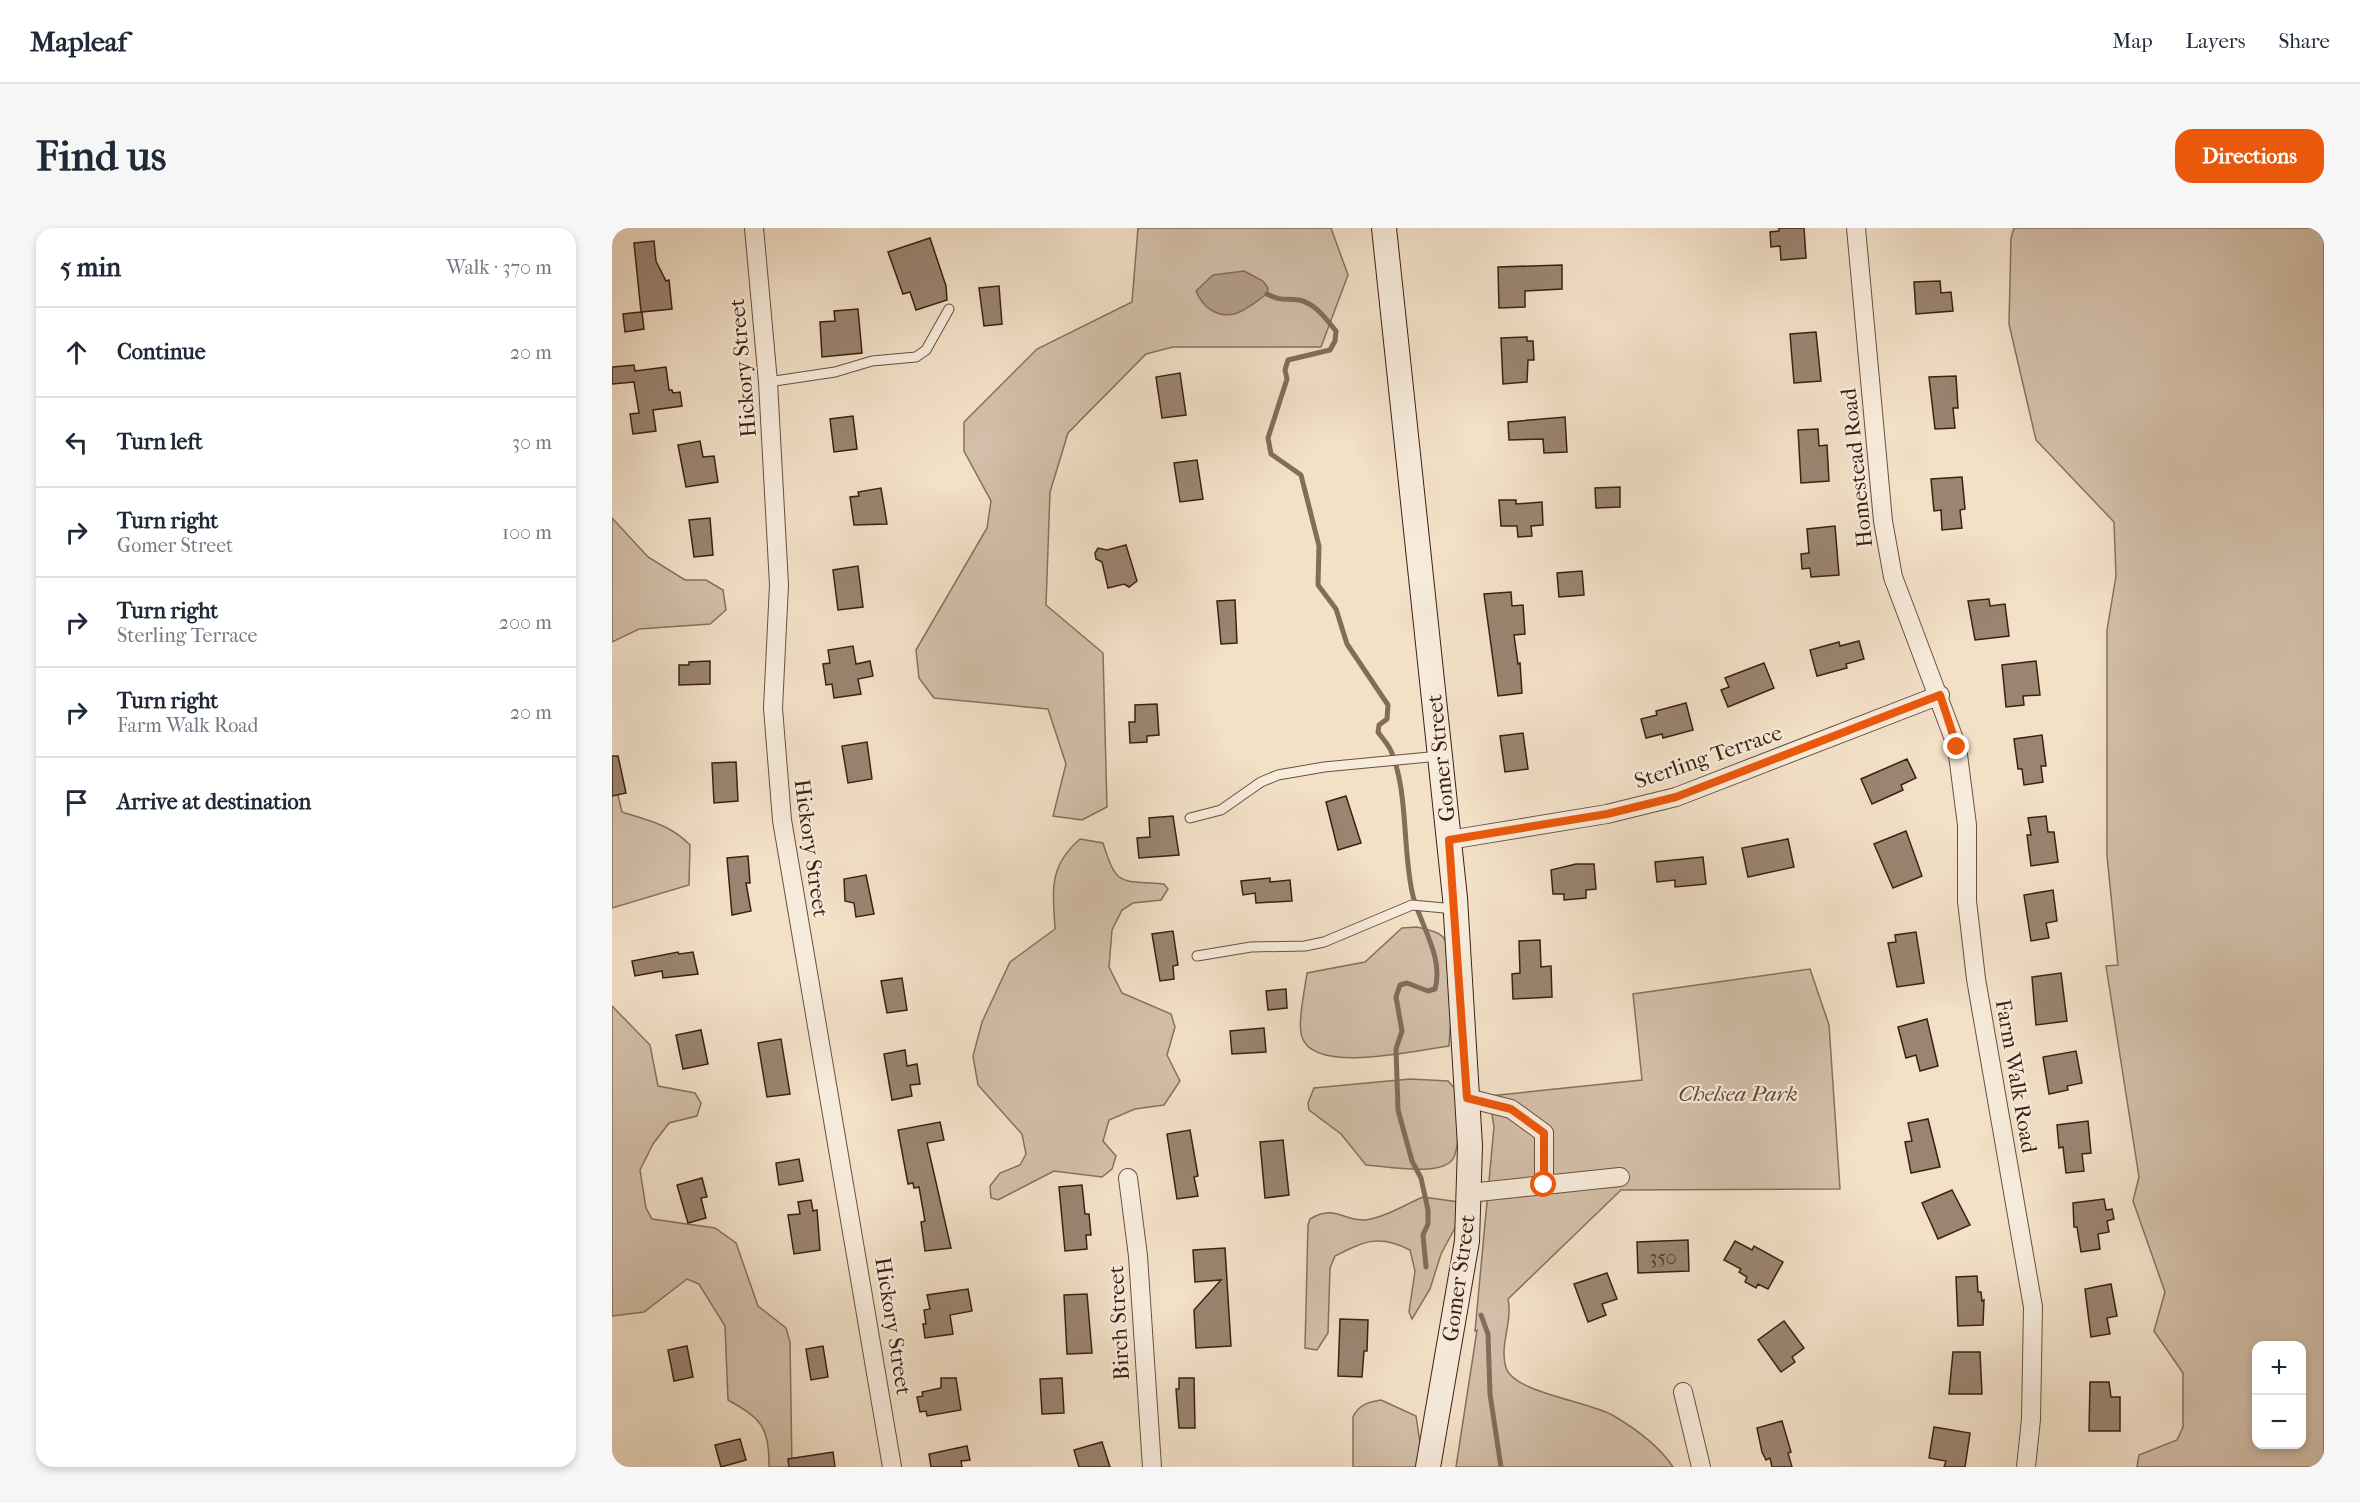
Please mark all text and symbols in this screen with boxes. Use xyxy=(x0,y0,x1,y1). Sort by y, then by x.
text: Mapleaf xyxy=(30,25,127,58)
text: Map xyxy=(2112,29,2153,53)
text: Layers xyxy=(2186,29,2245,53)
text: Share xyxy=(2278,29,2330,53)
button: Directions xyxy=(2175,129,2324,183)
text: Find us xyxy=(36,132,166,181)
text: 5 min xyxy=(60,252,121,283)
text: Walk · 370 m xyxy=(446,256,552,279)
street label: Hickory Street xyxy=(724,297,762,438)
icon: ahead xyxy=(60,336,93,369)
text: Continue xyxy=(117,339,206,365)
text: 20 m xyxy=(510,341,552,364)
street label: Homestead Road xyxy=(1836,386,1878,549)
icon: left xyxy=(60,426,93,459)
text: Turn left xyxy=(117,429,203,455)
text: 30 m xyxy=(512,431,552,454)
text: Turn right xyxy=(117,508,218,534)
icon: right xyxy=(60,516,93,549)
text: 100 m xyxy=(502,521,552,544)
text: Gomer Street xyxy=(117,534,233,557)
text: Turn right xyxy=(117,598,218,624)
icon: right xyxy=(60,606,93,639)
text: 200 m xyxy=(499,611,552,634)
text: Sterling Terrace xyxy=(117,624,257,647)
text: Turn right xyxy=(117,688,218,714)
street label: Gomer Street xyxy=(1421,693,1461,823)
icon: right xyxy=(60,696,93,729)
text: 20 m xyxy=(510,701,552,724)
text: Farm Walk Road xyxy=(117,714,258,737)
street label: Sterling Terrace xyxy=(1631,719,1786,794)
route end xyxy=(1943,733,1969,759)
street label: Hickory Street xyxy=(788,777,834,919)
icon: arrive xyxy=(60,786,93,819)
text: Arrive at destination xyxy=(117,789,311,815)
street label: Farm Walk Road xyxy=(1990,997,2043,1156)
park label: Chelsea Park xyxy=(1678,1081,1798,1107)
route start xyxy=(1530,1171,1556,1197)
street label: Gomer Street xyxy=(1437,1213,1481,1343)
house number: 350 xyxy=(1649,1246,1677,1269)
street label: Hickory Street xyxy=(869,1255,917,1397)
street label: Birch Street xyxy=(1103,1265,1135,1381)
map controls xyxy=(2252,1341,2306,1449)
button: + xyxy=(2252,1341,2306,1395)
button: − xyxy=(2252,1395,2306,1449)

